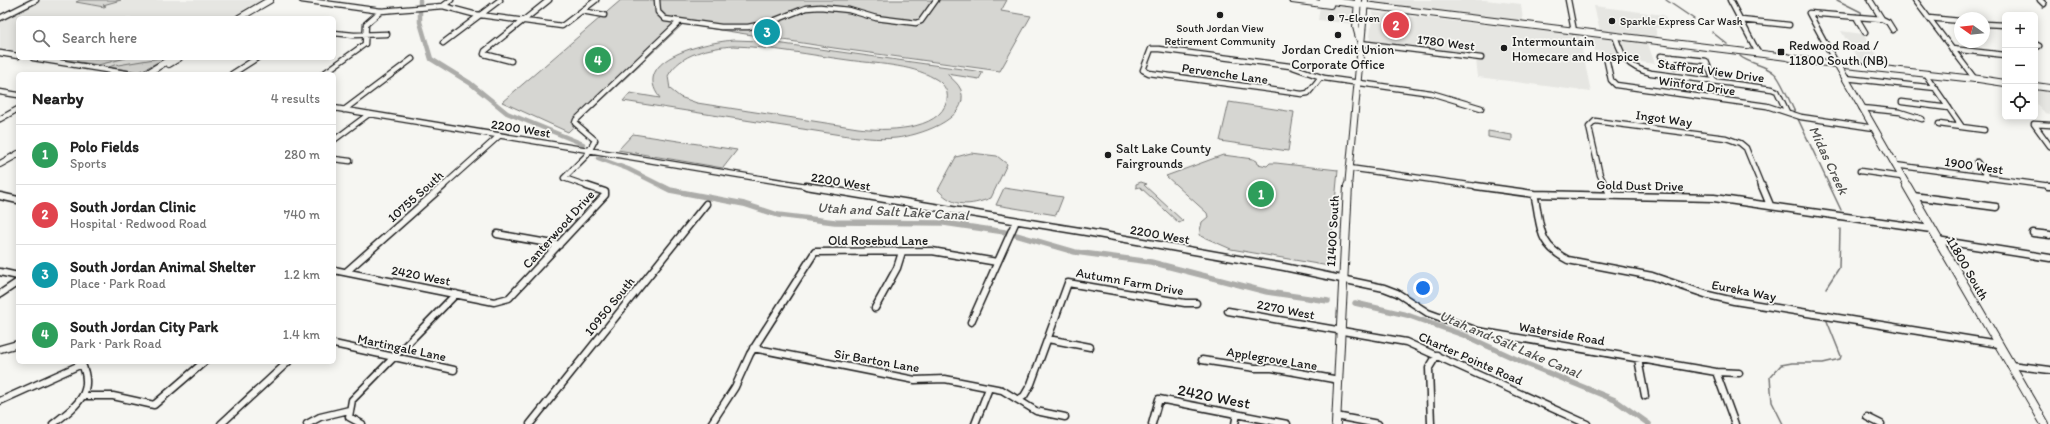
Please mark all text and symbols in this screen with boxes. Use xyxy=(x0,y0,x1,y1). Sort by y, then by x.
marker: South Jordan View Retirement Community xyxy=(1215,10,1225,20)
pin: 2 xyxy=(1383,10,1409,40)
place label: 7-Eleven xyxy=(1339,12,1381,25)
north arrow xyxy=(1954,12,1990,48)
map controls xyxy=(2002,12,2038,120)
button: + xyxy=(2002,12,2038,48)
marker: 7-Eleven xyxy=(1326,13,1336,23)
place label: Sparkle Express Car Wash xyxy=(1620,15,1743,28)
search box xyxy=(16,16,336,60)
marker: Sparkle Express Car Wash xyxy=(1607,16,1617,26)
pin: 3 xyxy=(754,17,780,47)
place label: South Jordan View Retirement Community xyxy=(1165,22,1275,48)
icon: search xyxy=(30,27,52,49)
text: Search here xyxy=(62,29,137,47)
marker: Jordan Credit Union Corporate Office xyxy=(1333,30,1343,40)
street label: 1780 West xyxy=(1416,32,1476,53)
place label: Intermountain Homecare and Hospice xyxy=(1512,34,1639,64)
place label: Redwood Road / 11800 South (NB) xyxy=(1789,38,1888,68)
place label: Jordan Credit Union Corporate Office xyxy=(1282,42,1394,72)
marker: Intermountain Homecare and Hospice xyxy=(1499,43,1509,53)
pin: 4 xyxy=(585,45,611,75)
marker: Redwood Road / 11800 South (NB) xyxy=(1776,47,1786,57)
button: − xyxy=(2002,48,2038,84)
street label: Stafford View Drive xyxy=(1657,56,1765,85)
street label: Pervenche Lane xyxy=(1181,60,1269,87)
street label: Winford Drive xyxy=(1657,73,1736,98)
button: locate xyxy=(2002,84,2038,120)
text: Nearby xyxy=(32,88,84,108)
text: 4 results xyxy=(271,91,320,106)
street label: Ingot Way xyxy=(1635,107,1693,130)
street label: 2200 West xyxy=(490,116,552,141)
water label: Midas Creek xyxy=(1805,123,1852,198)
text: Polo Fields xyxy=(70,138,139,156)
place label: Salt Lake County Fairgrounds xyxy=(1116,141,1211,171)
text: 1 xyxy=(42,147,48,162)
text: 280 m xyxy=(284,147,320,162)
marker: Salt Lake County Fairgrounds xyxy=(1103,150,1113,160)
street label: 1900 West xyxy=(1944,154,2004,177)
text: Sports xyxy=(70,156,106,171)
street label: 10755 South xyxy=(384,167,446,225)
street label: 2200 West xyxy=(810,169,872,194)
street label: Gold Dust Drive xyxy=(1596,177,1684,194)
pin: 1 xyxy=(1248,179,1274,209)
street label: Canterwood Drive xyxy=(519,187,597,272)
street label: 11400 South xyxy=(1323,195,1342,267)
text: South Jordan Clinic xyxy=(70,198,196,216)
water label: Utah and Salt Lake Canal xyxy=(817,199,970,224)
text: 2 xyxy=(42,207,48,222)
text: 740 m xyxy=(284,207,320,222)
text: Hospital · Redwood Road xyxy=(70,216,207,231)
street label: 2200 West xyxy=(1129,222,1191,247)
street label: Old Rosebud Lane xyxy=(828,233,928,248)
street label: 11800 South xyxy=(1943,234,1992,303)
text: South Jordan Animal Shelter xyxy=(70,258,255,276)
street label: 2420 West xyxy=(390,262,452,289)
street label: Autumn Farm Drive xyxy=(1075,265,1185,298)
text: 3 xyxy=(41,267,49,282)
text: 1.2 km xyxy=(284,267,320,282)
street label: 10950 South xyxy=(581,274,638,339)
text: Place · Park Road xyxy=(70,276,166,291)
street label: Eureka Way xyxy=(1710,277,1777,304)
your location xyxy=(1413,278,1433,298)
street label: 2270 West xyxy=(1256,297,1316,322)
water label: Utah and Salt Lake Canal xyxy=(1437,307,1584,382)
text: South Jordan City Park xyxy=(70,318,218,336)
street label: Waterside Road xyxy=(1518,319,1606,348)
text: 4 xyxy=(41,327,49,342)
text: 1.4 km xyxy=(283,327,320,342)
street label: Charter Pointe Road xyxy=(1416,329,1525,388)
street label: Martingale Lane xyxy=(356,331,448,364)
text: Park · Park Road xyxy=(70,336,162,351)
street label: Applegrove Lane xyxy=(1225,344,1318,373)
street label: Sir Barton Lane xyxy=(833,346,921,375)
street label: 2420 West xyxy=(1176,380,1252,413)

